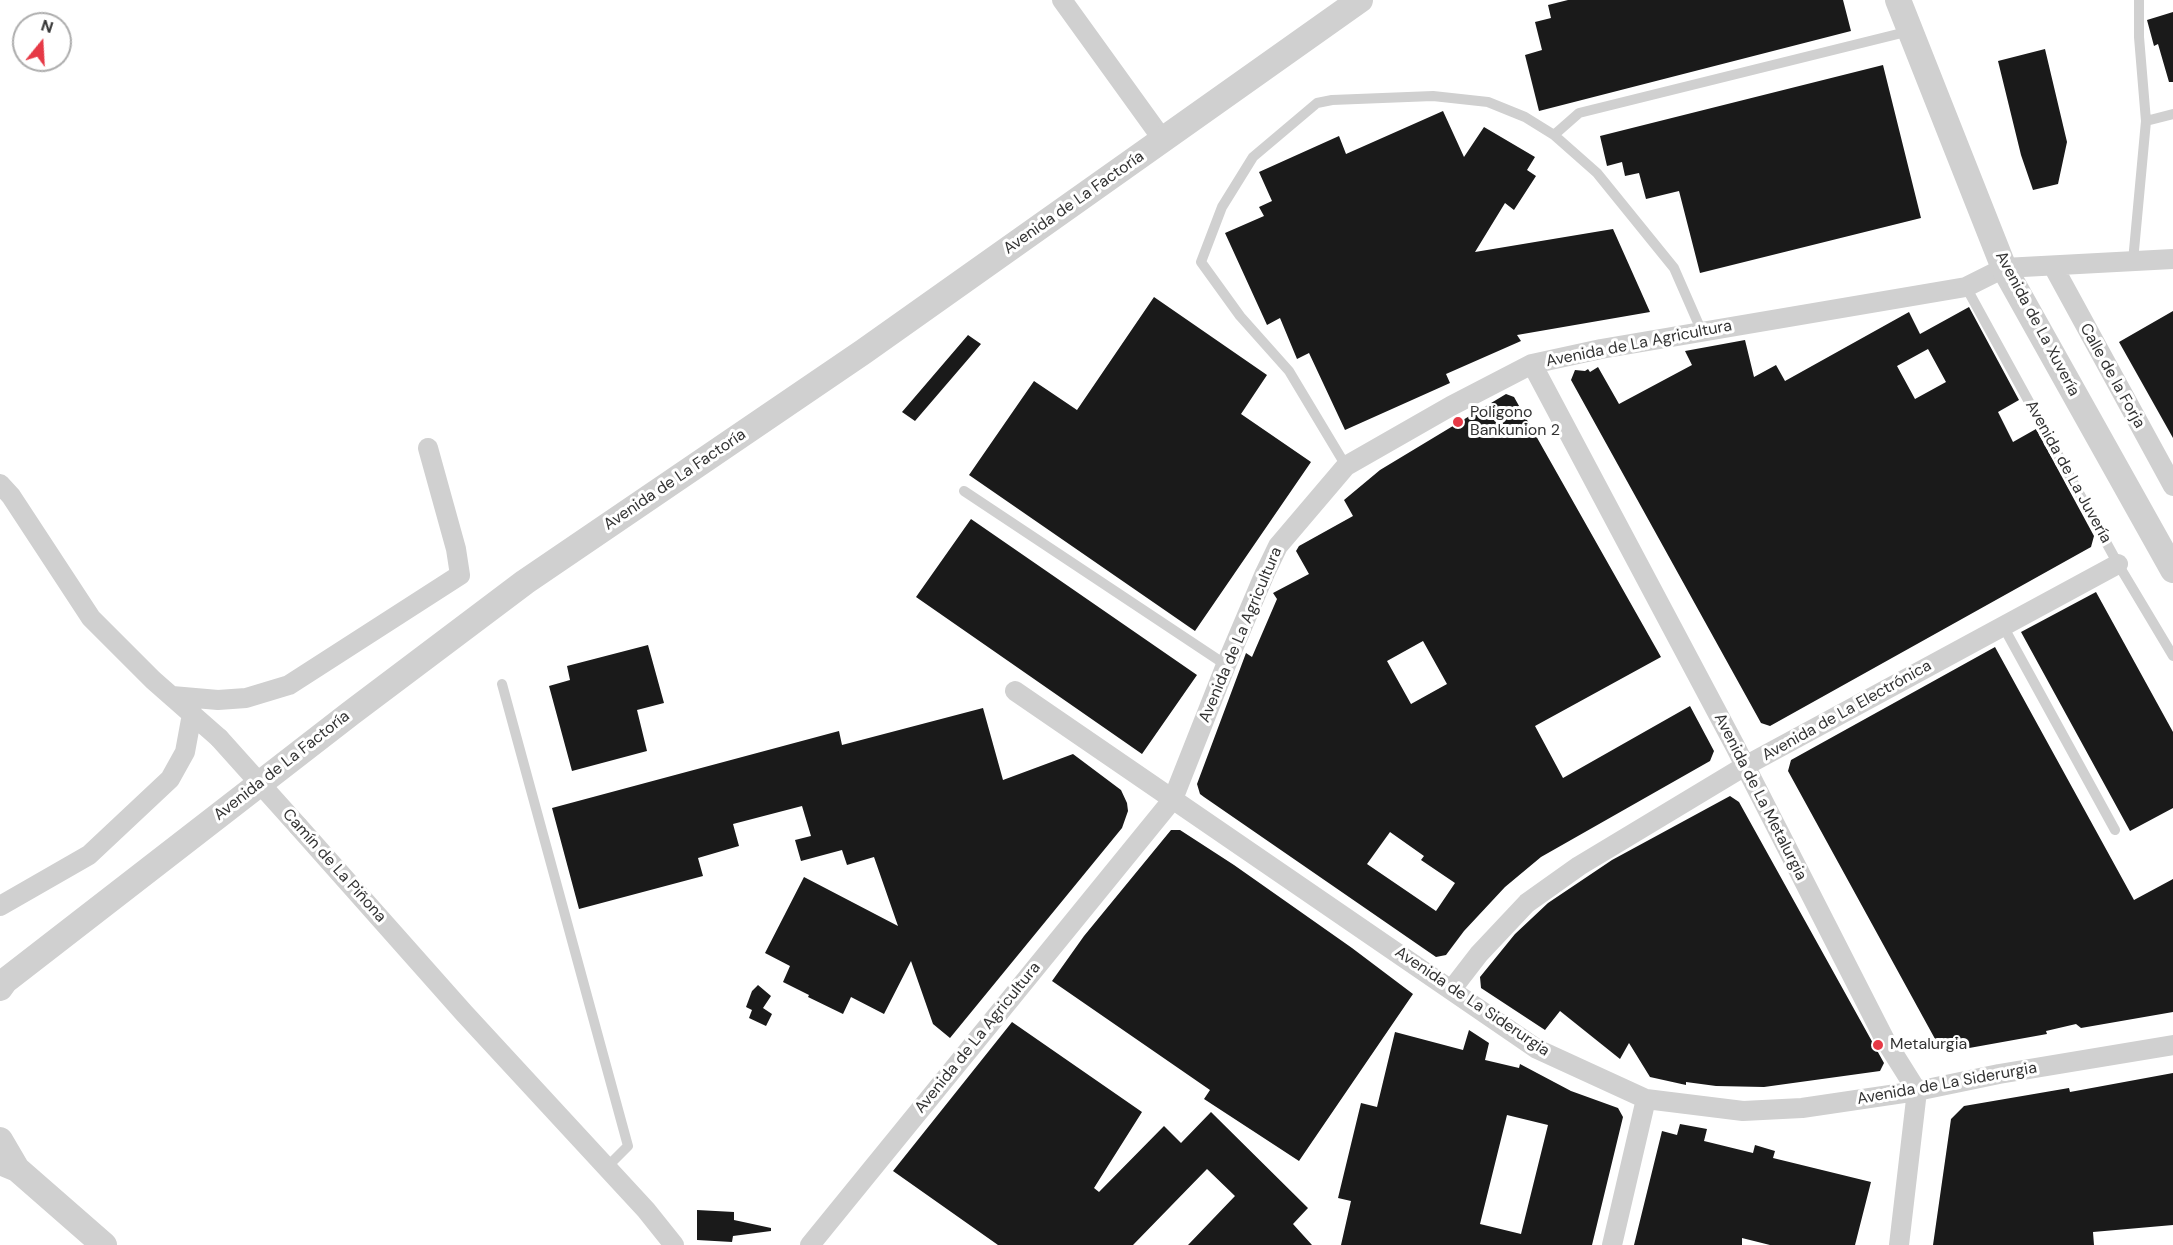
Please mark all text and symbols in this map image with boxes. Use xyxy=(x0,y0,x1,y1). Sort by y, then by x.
north arrow xyxy=(12,12,72,72)
text: N xyxy=(38,15,56,38)
street label: Avenida de La Factoría xyxy=(1000,147,1148,259)
street label: Avenida de La Xuvería xyxy=(1991,248,2083,400)
street label: Avenida de La Agricultura xyxy=(1544,317,1734,371)
street label: Calle de la Forja xyxy=(2075,320,2149,432)
street label: Avenida de La Juvería xyxy=(2021,397,2115,547)
place label: Poligono Bankunion 2 xyxy=(1470,403,1560,441)
marker: Poligono Bankunion 2 xyxy=(1451,415,1465,429)
street label: Avenida de La Factoría xyxy=(600,425,750,535)
street label: Avenida de La Agricultura xyxy=(1195,544,1287,726)
street label: Avenida de La Electrónica xyxy=(1759,656,1935,766)
street label: Avenida de La Factoría xyxy=(210,707,354,825)
street label: Avenida de La Metalurgia xyxy=(1709,710,1811,884)
street label: Camín de La Piñona xyxy=(278,805,390,927)
street label: Avenida de La Siderurgia xyxy=(1391,943,1553,1061)
street label: Avenida de La Agricultura xyxy=(911,959,1045,1117)
place label: Metalurgia xyxy=(1890,1035,1967,1055)
marker: Metalurgia xyxy=(1871,1038,1885,1052)
street label: Avenida de La Siderurgia xyxy=(1856,1059,2038,1109)

